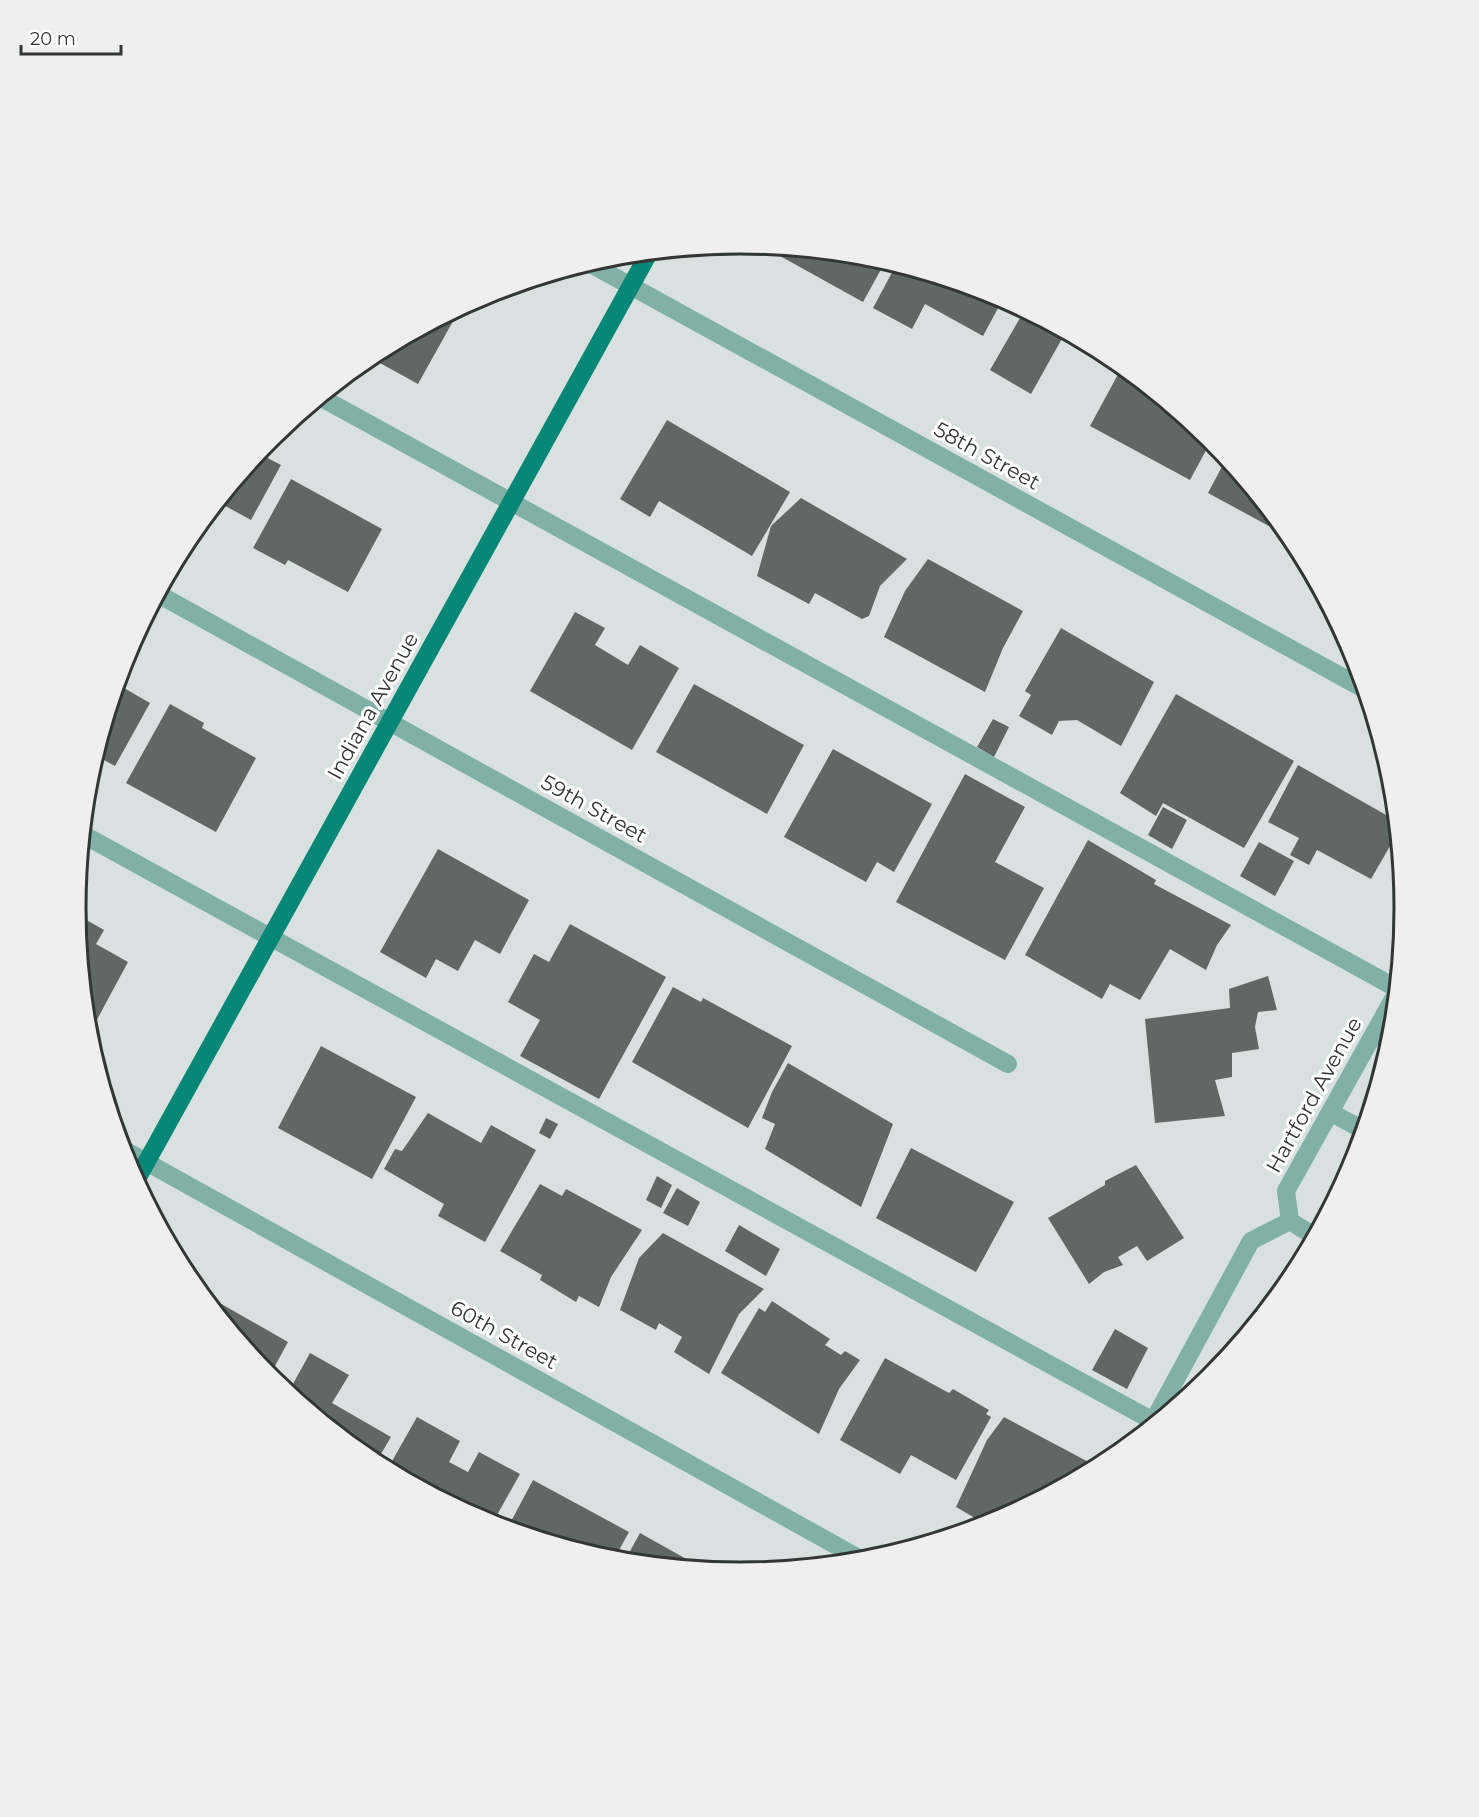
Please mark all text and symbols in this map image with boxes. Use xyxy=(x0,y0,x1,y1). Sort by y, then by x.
scale bar xyxy=(21,18,122,56)
text: 20 m xyxy=(30,28,76,50)
street label: 58th Street xyxy=(930,416,1044,495)
street label: Indiana Avenue xyxy=(322,628,423,784)
street label: 59th Street xyxy=(537,769,651,848)
street label: Hartford Avenue xyxy=(1260,1013,1367,1177)
street label: 60th Street xyxy=(446,1295,562,1374)

